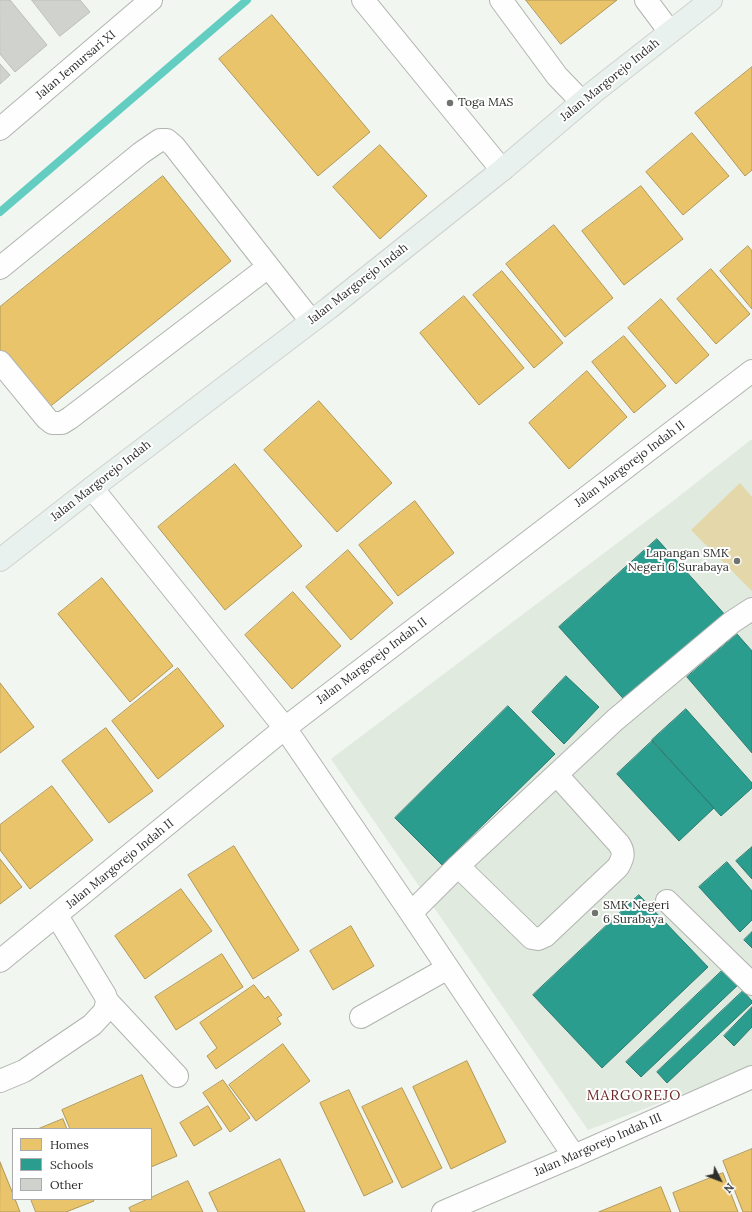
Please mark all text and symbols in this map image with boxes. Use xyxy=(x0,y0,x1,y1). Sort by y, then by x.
street label: Jalan Jemursari XI xyxy=(33,27,119,103)
street label: Jalan Margorejo Indah xyxy=(558,36,662,124)
place label: Toga MAS xyxy=(458,96,513,110)
marker: Toga MAS xyxy=(445,98,455,108)
street label: Jalan Margorejo Indah xyxy=(305,240,411,328)
street label: Jalan Margorejo Indah II xyxy=(572,418,688,510)
street label: Jalan Margorejo Indah xyxy=(48,437,154,525)
place label: Lapangan SMK Negeri 6 Surabaya xyxy=(628,547,729,575)
marker: Lapangan SMK Negeri 6 Surabaya xyxy=(732,556,742,566)
street label: Jalan Margorejo Indah II xyxy=(314,615,430,707)
street label: Jalan Margorejo Indah II xyxy=(63,816,177,912)
place label: SMK Negeri 6 Surabaya xyxy=(603,899,669,927)
marker: SMK Negeri 6 Surabaya xyxy=(590,908,600,918)
district label: MARGOREJO xyxy=(587,1088,681,1104)
street label: Jalan Margorejo Indah III xyxy=(532,1110,664,1180)
legend xyxy=(12,1128,152,1200)
text: Homes xyxy=(50,1137,89,1152)
text: Schools xyxy=(50,1157,93,1172)
north arrow xyxy=(700,1160,740,1200)
text: Other xyxy=(50,1177,83,1192)
text: N xyxy=(721,1180,737,1196)

